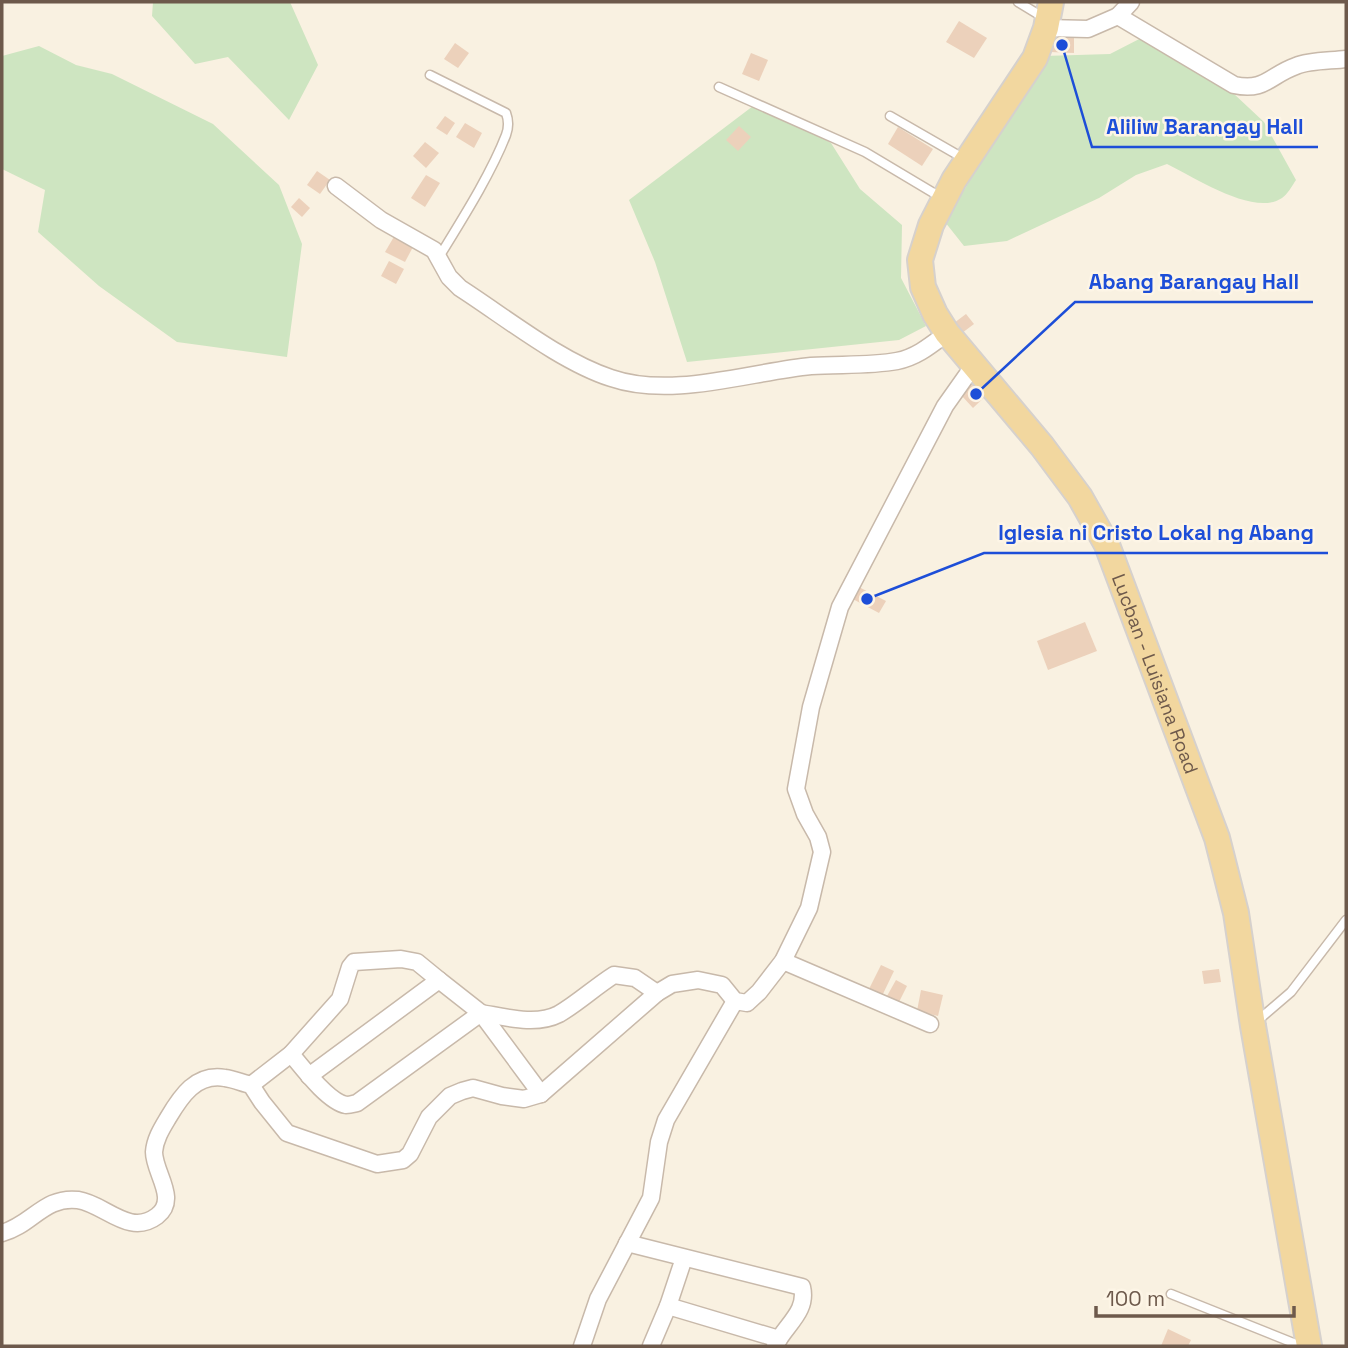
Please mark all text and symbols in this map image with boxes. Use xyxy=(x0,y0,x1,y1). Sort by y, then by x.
callout: Aliliw Barangay Hall xyxy=(1092,105,1318,147)
text: Aliliw Barangay Hall xyxy=(1106,113,1304,140)
callout: Abang Barangay Hall xyxy=(1075,260,1313,302)
text: Abang Barangay Hall xyxy=(1089,268,1299,295)
callout: Iglesia ni Cristo Lokal ng Abang xyxy=(984,511,1328,553)
text: Iglesia ni Cristo Lokal ng Abang xyxy=(998,519,1314,546)
street label: Lucban - Luisiana Road xyxy=(1106,570,1204,777)
scale bar xyxy=(1096,1274,1294,1318)
text: 100 m xyxy=(1106,1285,1165,1312)

